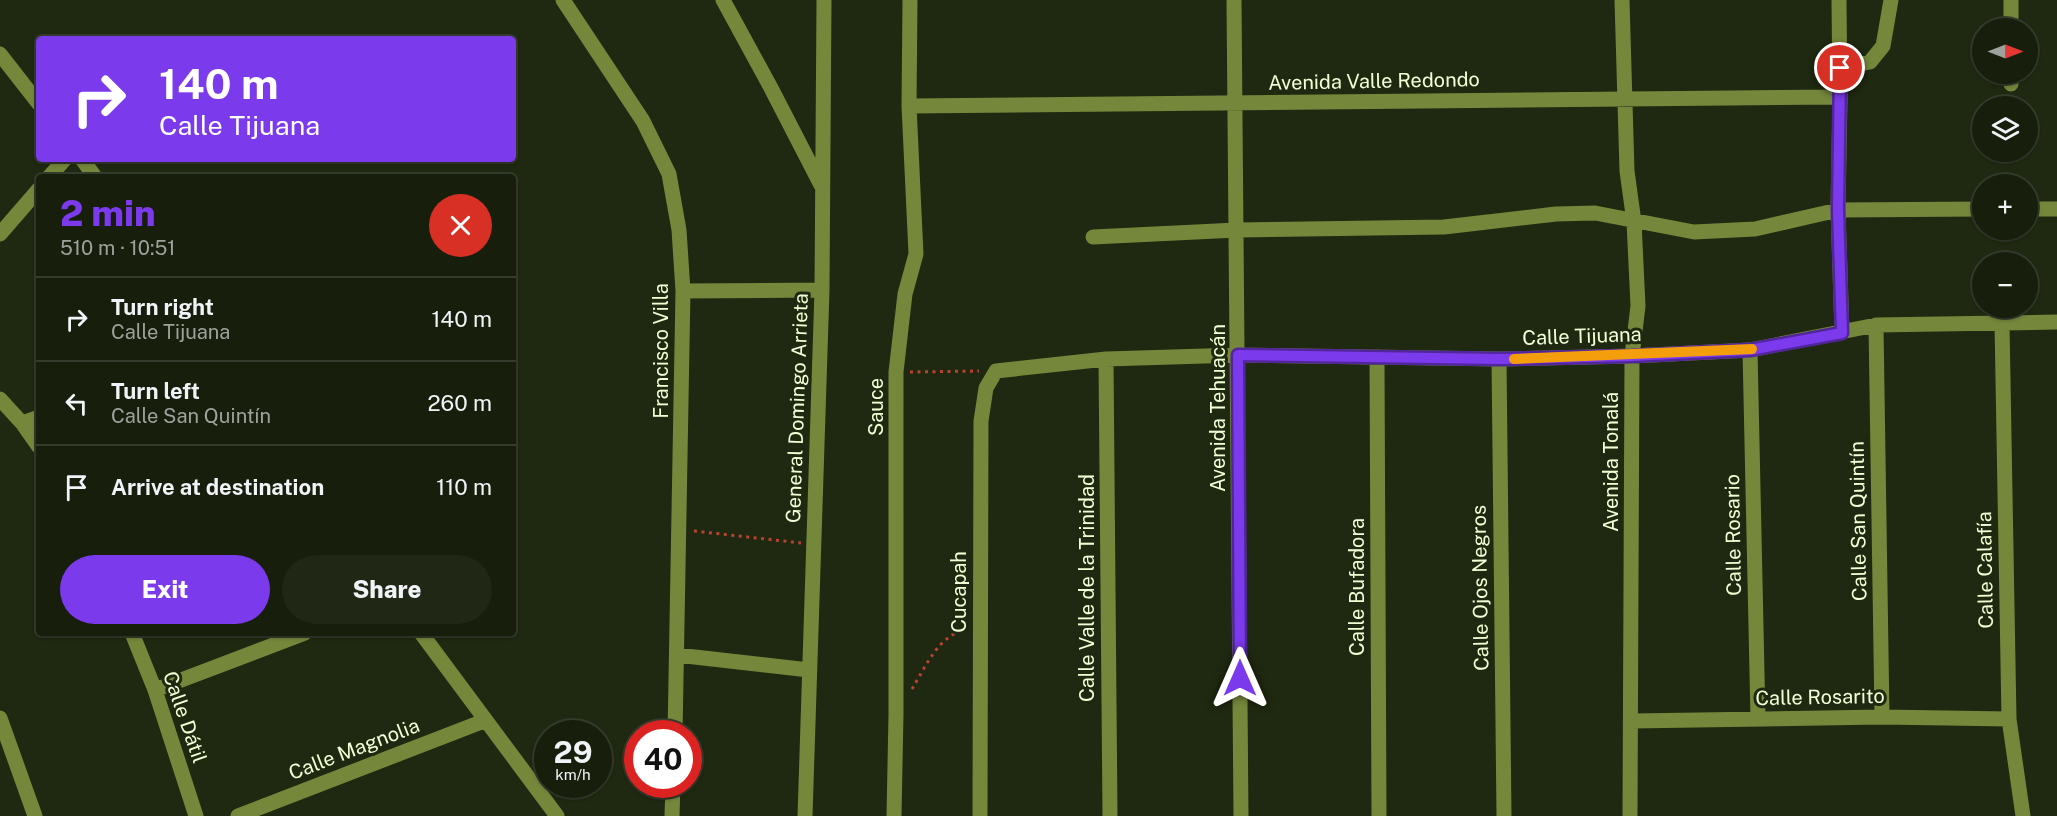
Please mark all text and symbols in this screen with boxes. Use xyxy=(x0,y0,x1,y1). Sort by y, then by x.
north arrow xyxy=(1972,18,2038,84)
map controls xyxy=(1972,18,2038,318)
pin xyxy=(1814,42,1865,93)
icon: arrive xyxy=(1823,51,1856,84)
text: 140 m xyxy=(159,59,279,108)
icon: right xyxy=(60,60,138,138)
street label: Avenida Valle Redondo xyxy=(1268,67,1480,95)
button: layers xyxy=(1972,96,2038,162)
text: Calle Tijuana xyxy=(159,109,320,141)
button: + xyxy=(1972,174,2038,240)
text: 2 min xyxy=(60,192,156,234)
button: close xyxy=(429,194,492,257)
text: 510 m · 10:51 xyxy=(60,236,175,260)
button: − xyxy=(1972,252,2038,318)
street label: Francisco Villa xyxy=(649,283,673,419)
street label: General Domingo Arrieta xyxy=(781,293,813,523)
text: Turn right xyxy=(111,294,214,320)
icon: right xyxy=(60,303,93,336)
text: 140 m xyxy=(431,306,492,332)
text: Calle Tijuana xyxy=(111,320,230,344)
street label: Calle Tijuana xyxy=(1522,322,1642,350)
street label: Avenida Tehuacán xyxy=(1206,324,1230,492)
text: Turn left xyxy=(111,378,200,404)
street label: Sauce xyxy=(864,378,888,436)
icon: left xyxy=(60,387,93,420)
text: 260 m xyxy=(427,390,492,416)
street label: Avenida Tonalá xyxy=(1599,392,1623,532)
text: Calle San Quintín xyxy=(111,404,271,428)
street label: Calle San Quintín xyxy=(1845,441,1871,601)
icon: arrive xyxy=(60,471,93,504)
text: Arrive at destination xyxy=(111,474,324,500)
text: 110 m xyxy=(436,474,492,500)
street label: Calle Valle de la Trinidad xyxy=(1075,474,1099,702)
street label: Calle Rosario xyxy=(1720,474,1746,596)
street label: Calle Ojos Negros xyxy=(1467,505,1493,671)
street label: Calle Calafía xyxy=(1972,511,1998,629)
street label: Calle Bufadora xyxy=(1345,518,1369,656)
street label: Cucapah xyxy=(947,551,971,633)
button: Exit xyxy=(60,555,270,624)
button: Share xyxy=(282,555,492,624)
position arrow xyxy=(1208,646,1272,710)
street label: Calle Dátil xyxy=(158,668,212,766)
street label: Calle Rosarito xyxy=(1755,684,1885,710)
street label: Calle Magnolia xyxy=(285,713,423,785)
speed limit sign: 40 xyxy=(624,720,702,798)
text: 29 xyxy=(554,734,592,770)
text: km/h xyxy=(555,766,591,783)

